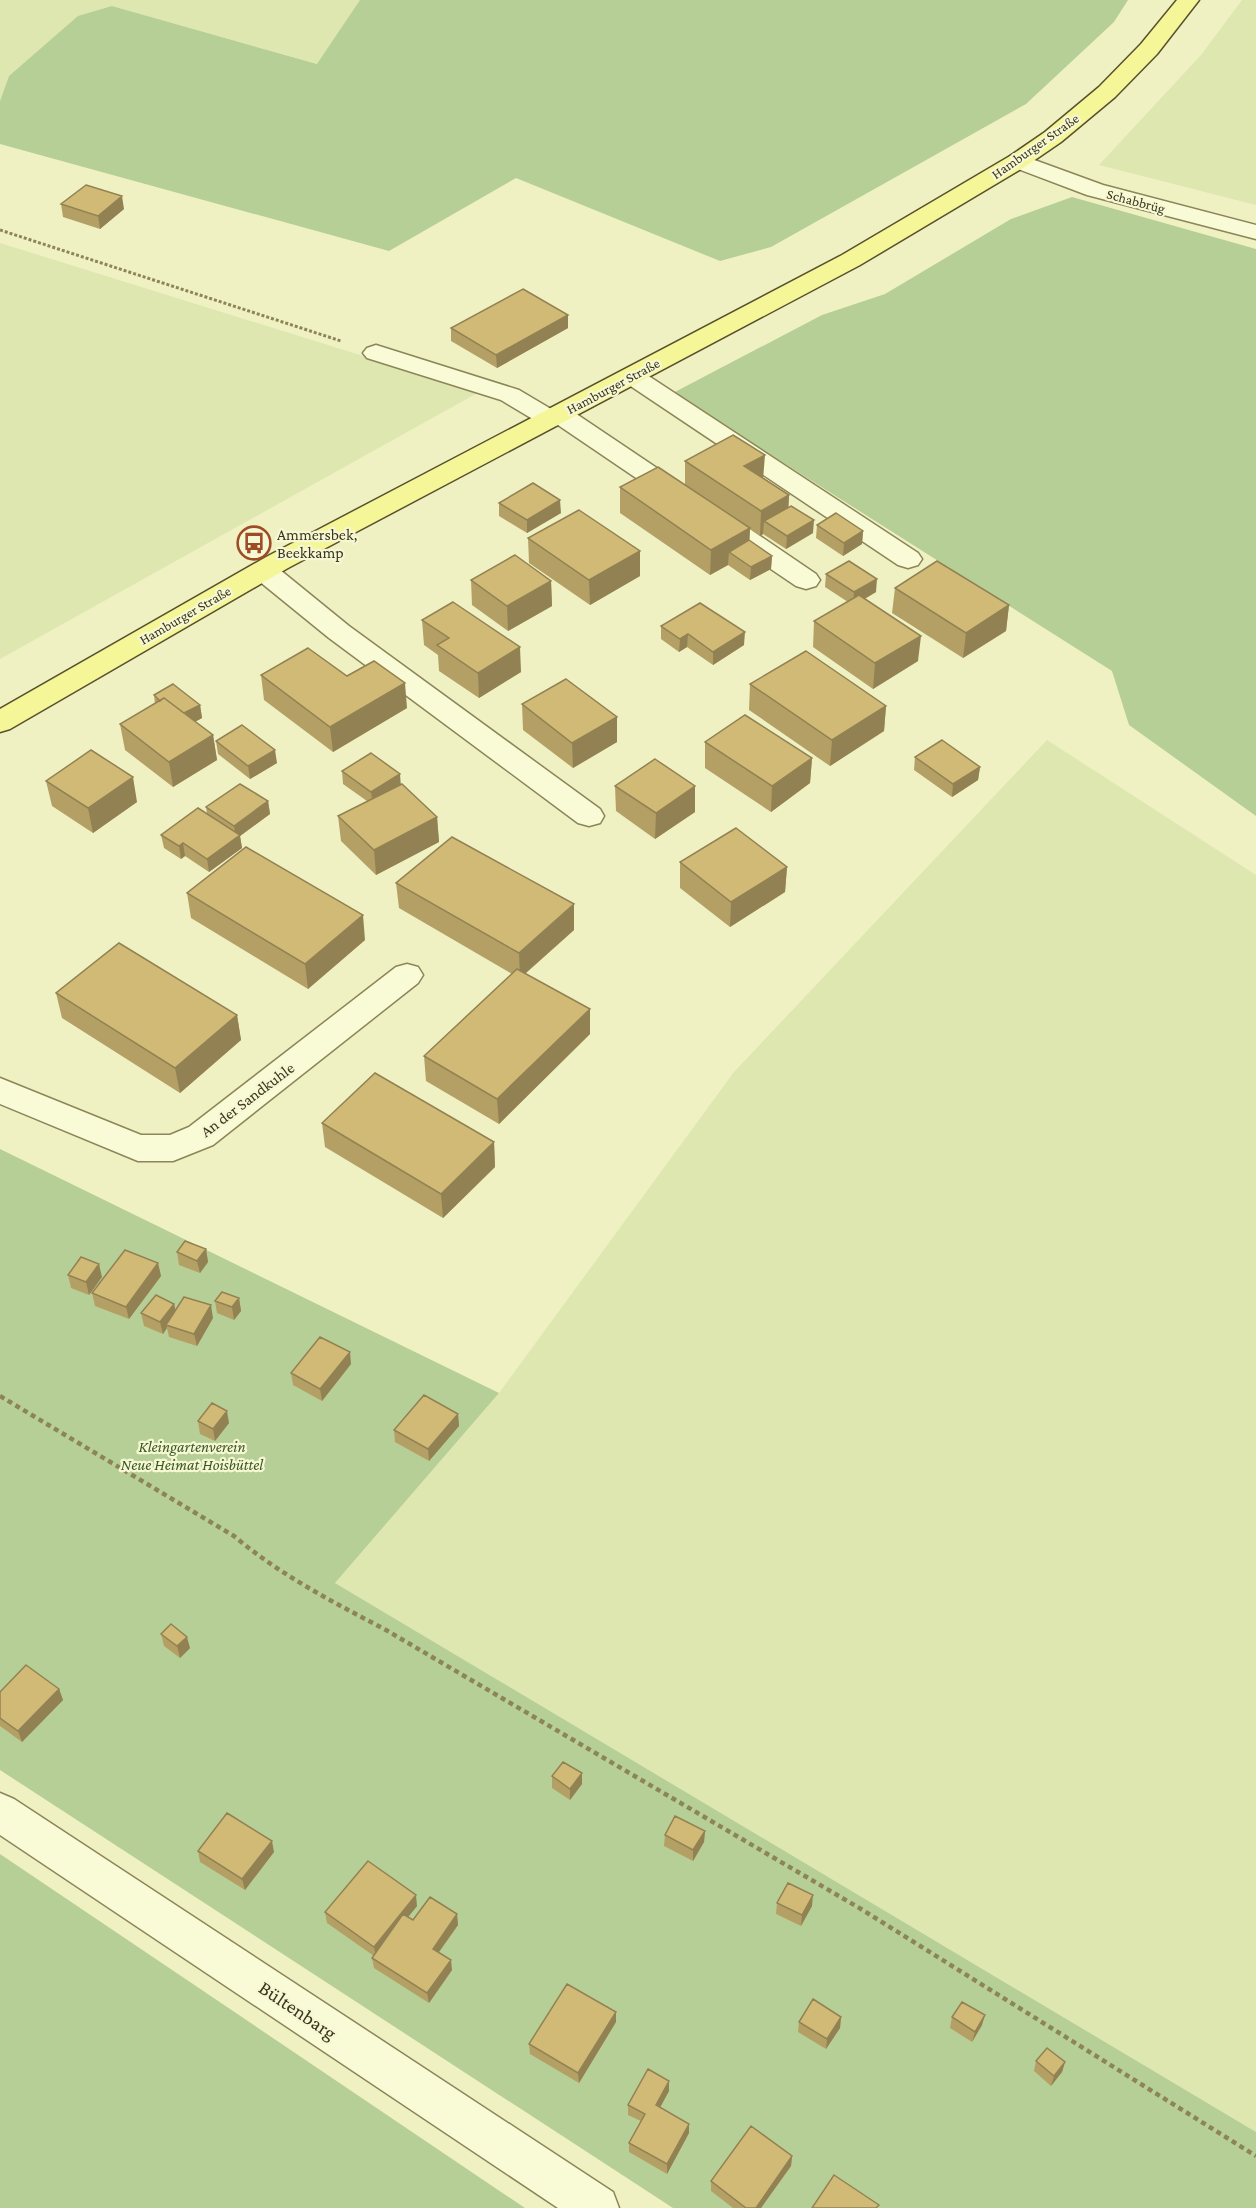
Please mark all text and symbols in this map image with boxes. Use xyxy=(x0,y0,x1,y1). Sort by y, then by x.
street label: Hamburger Straße xyxy=(988,110,1082,182)
street label: Schabbrüg xyxy=(1105,186,1167,217)
street label: Hamburger Straße xyxy=(564,355,662,417)
bus stop icon: Ammersbek, Beekkamp xyxy=(236,525,272,561)
place label: Ammersbek, Beekkamp xyxy=(277,526,357,562)
street label: Hamburger Straße xyxy=(136,582,234,648)
street label: An der Sandkuhle xyxy=(197,1059,297,1140)
park label: Kleingartenverein Neue Heimat Hoisbüttel xyxy=(121,1438,264,1473)
street label: Bültenbarg xyxy=(254,1976,341,2045)

